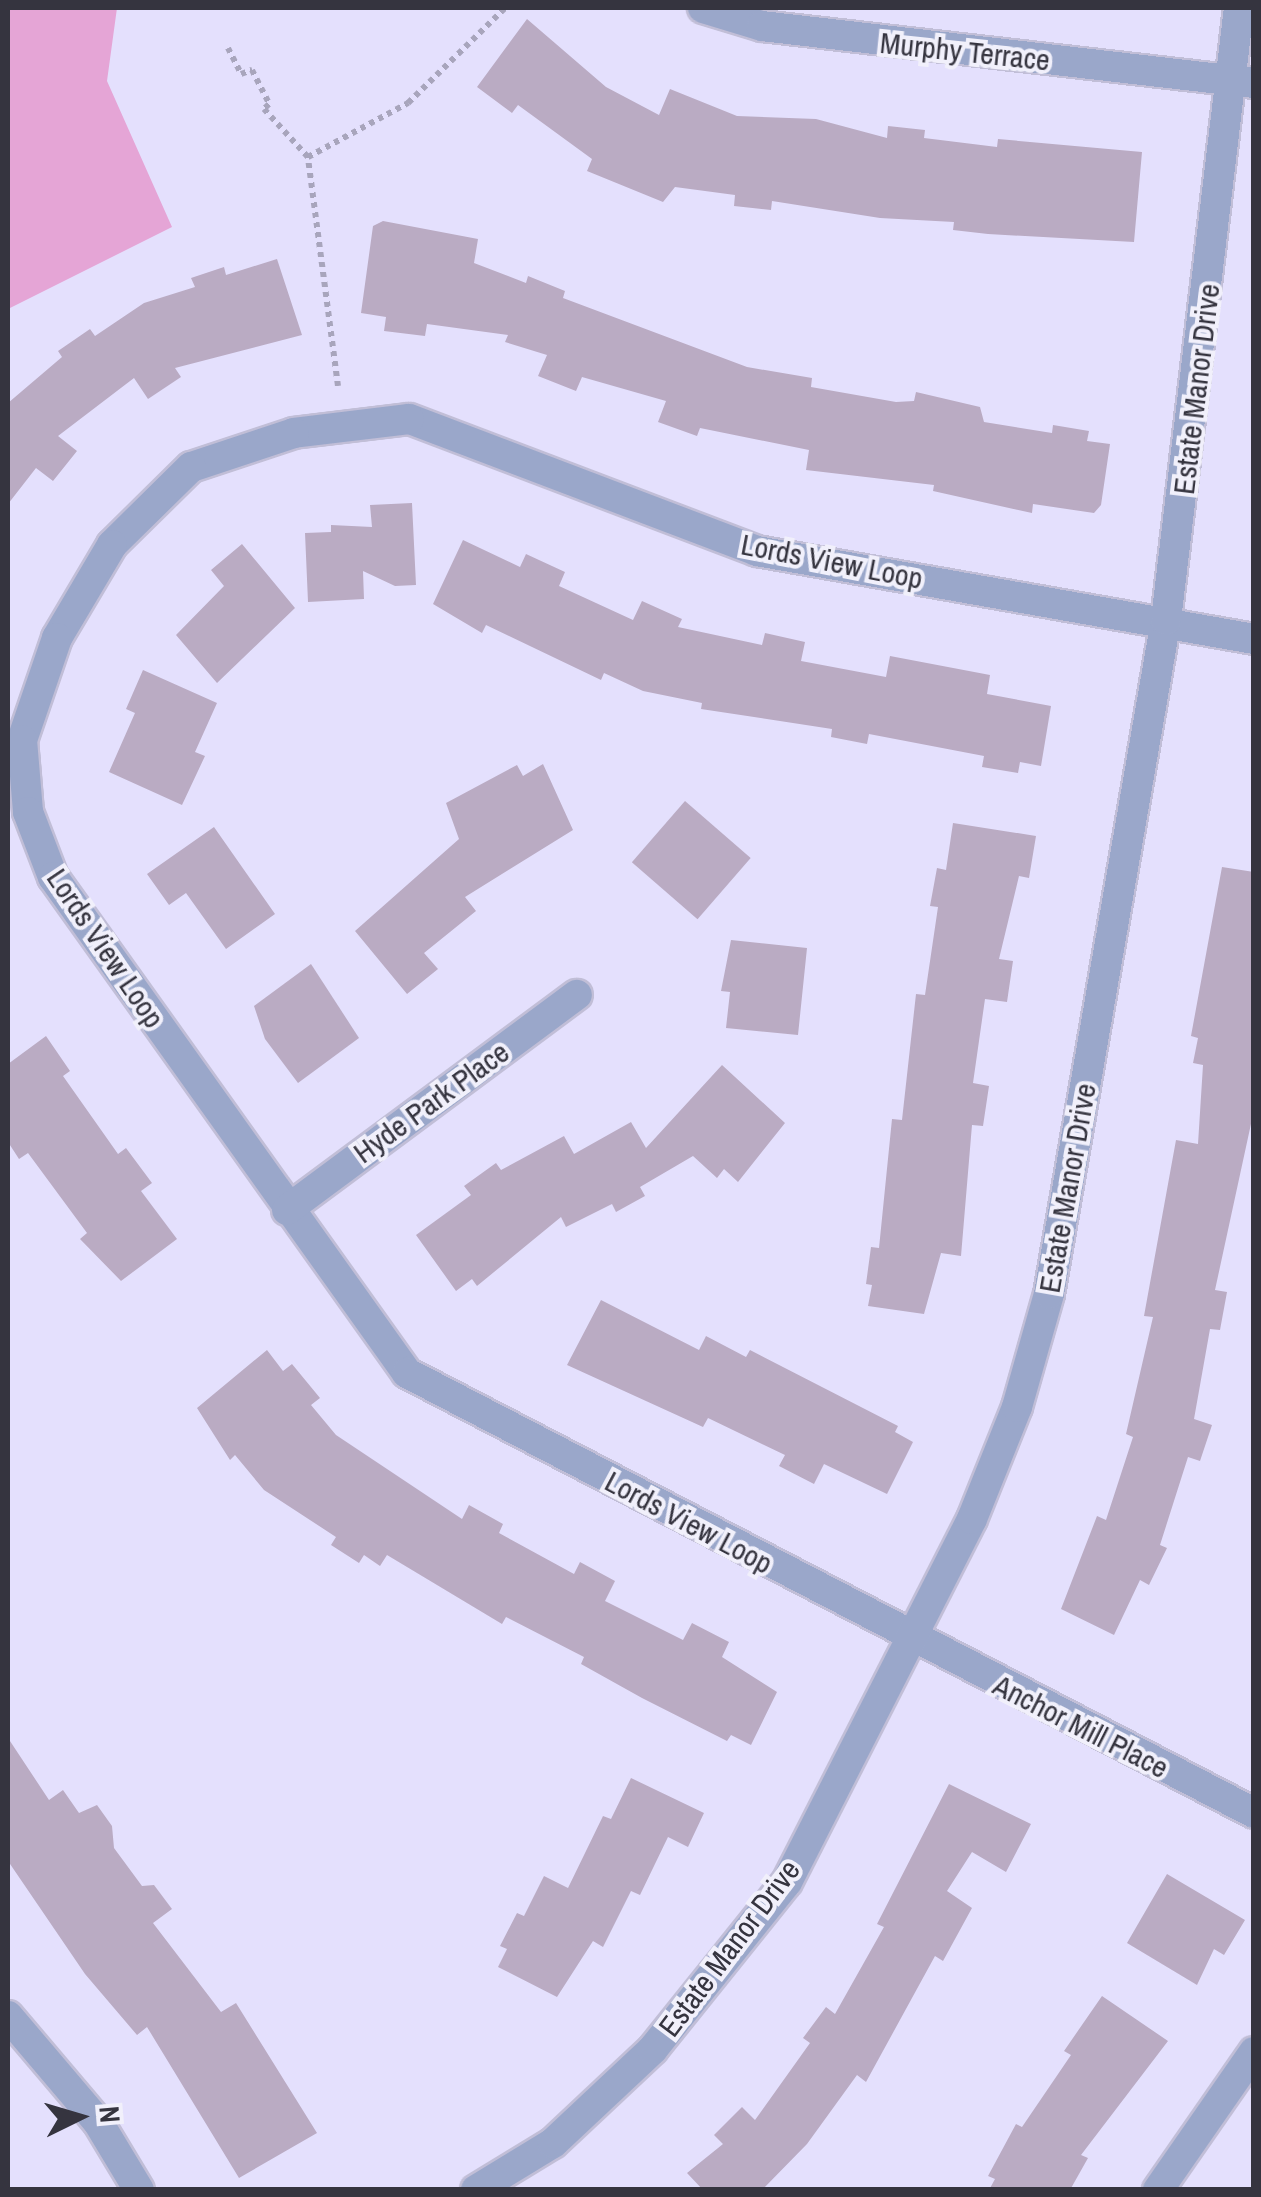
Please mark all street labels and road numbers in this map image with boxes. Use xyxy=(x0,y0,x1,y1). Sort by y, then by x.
street label: Murphy Terrace xyxy=(878,24,1052,78)
street label: Estate Manor Drive xyxy=(1165,282,1227,496)
street label: Lords View Loop xyxy=(738,526,926,596)
street label: Lords View Loop xyxy=(40,862,172,1034)
street label: Hyde Park Place xyxy=(346,1034,516,1170)
street label: Estate Manor Drive xyxy=(1031,1081,1103,1295)
street label: Lords View Loop xyxy=(599,1463,779,1581)
street label: Anchor Mill Place xyxy=(988,1667,1174,1785)
street label: Estate Manor Drive xyxy=(651,1853,807,2043)

